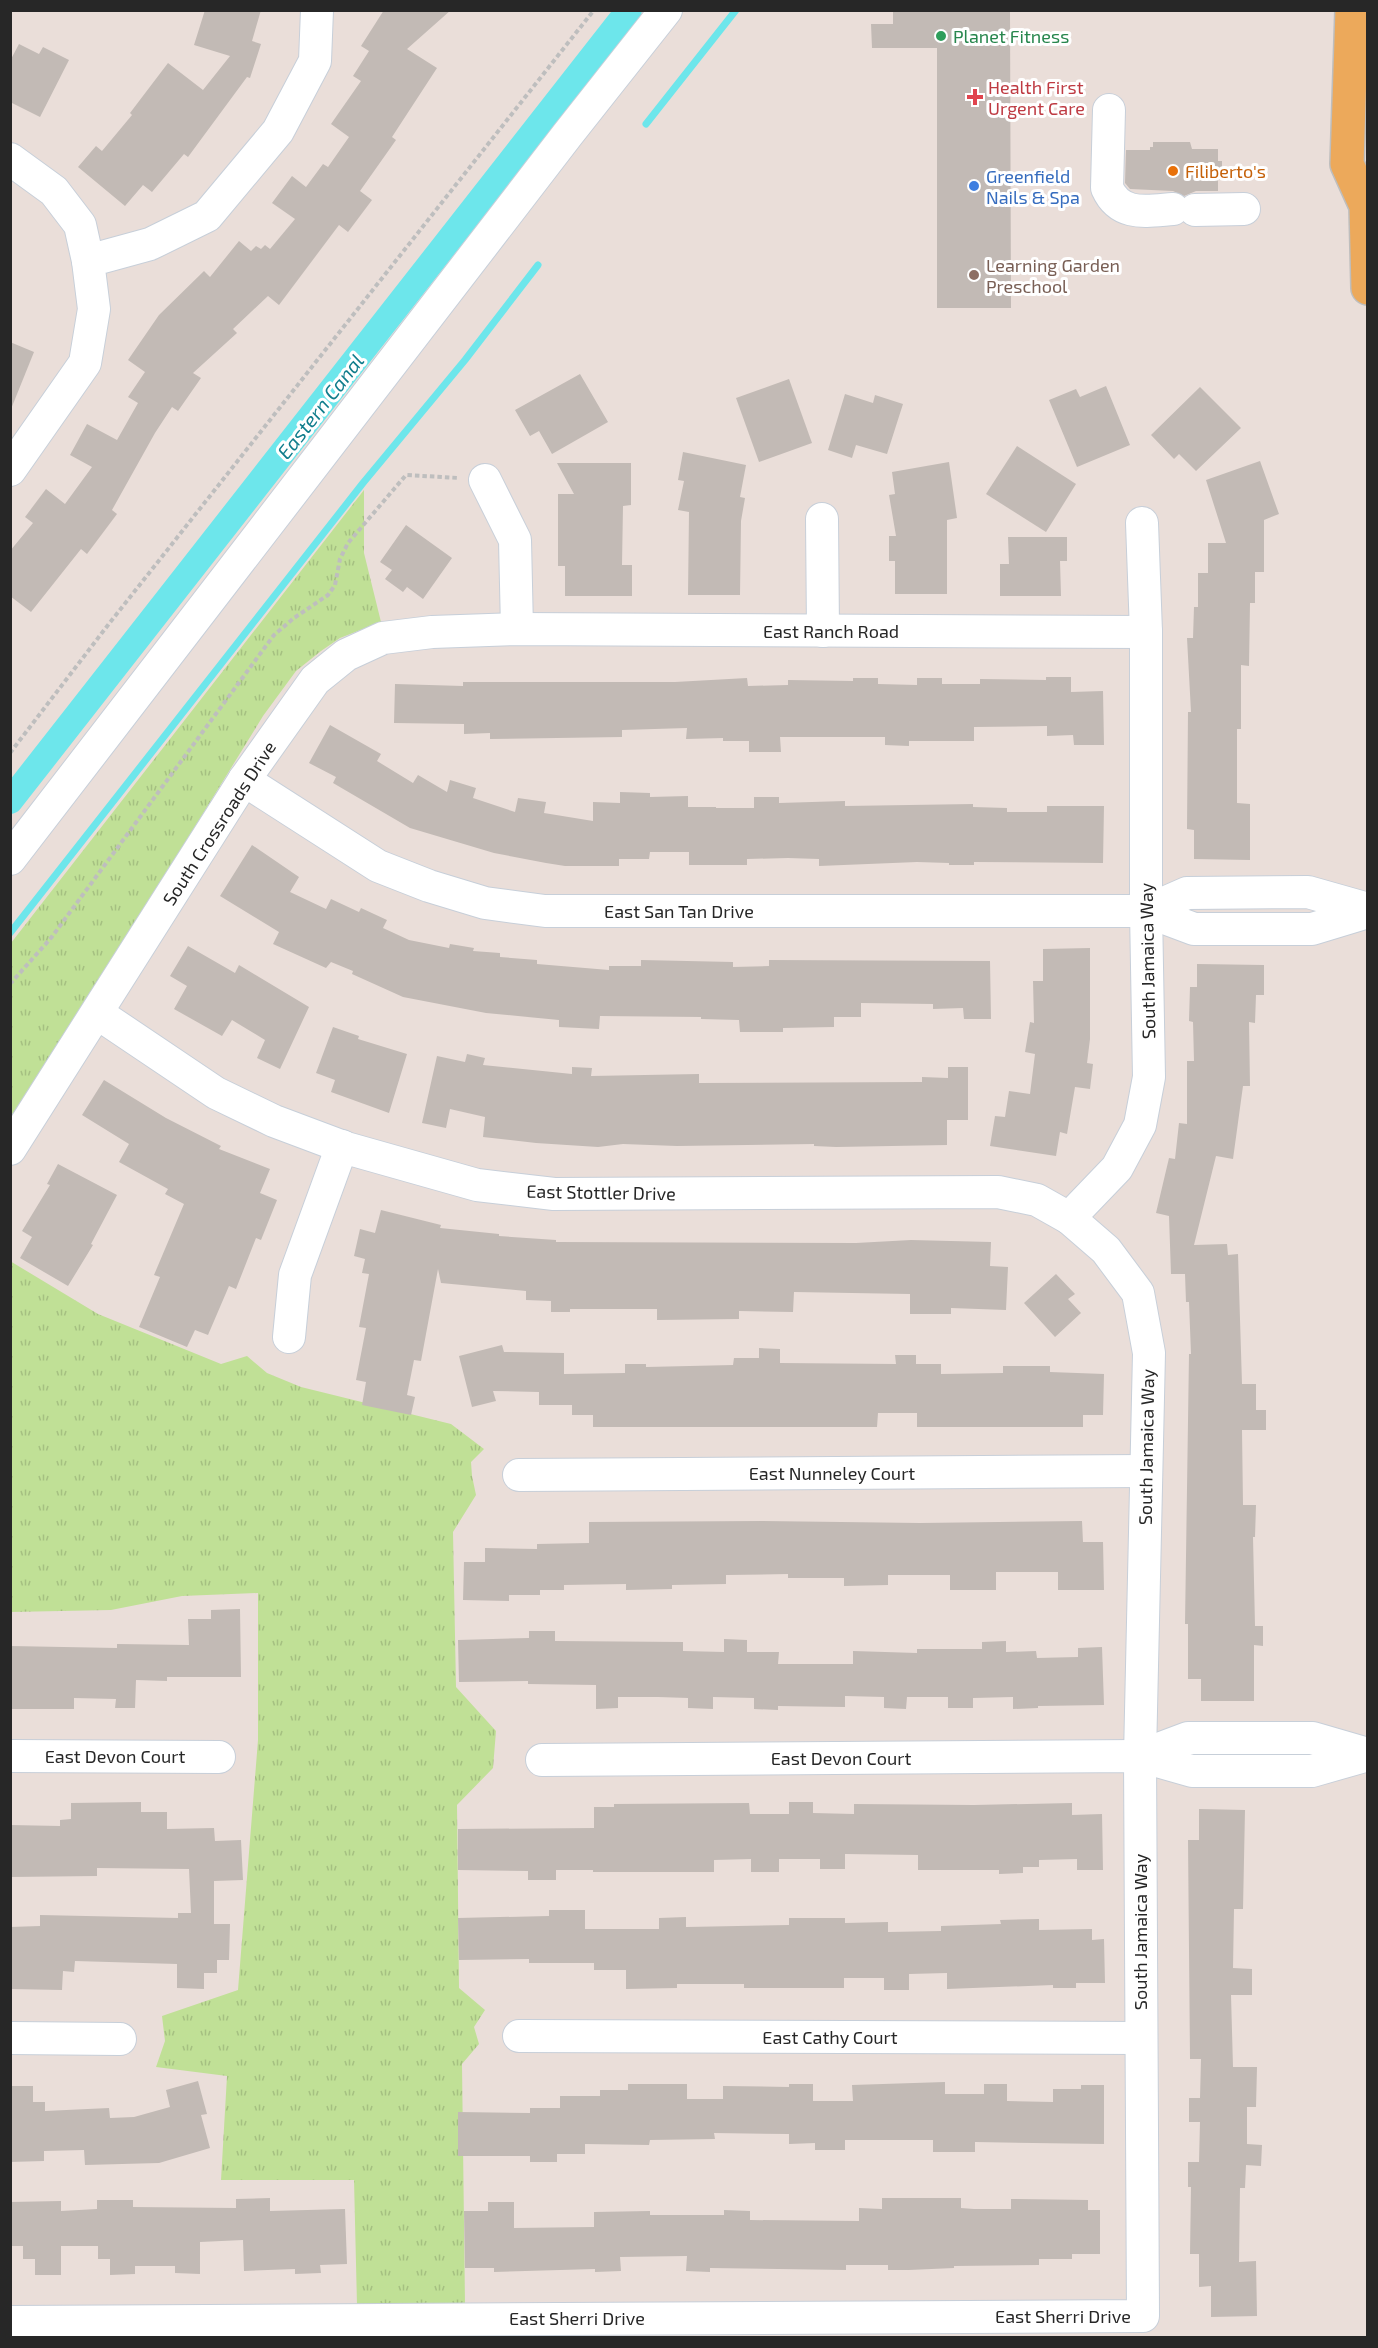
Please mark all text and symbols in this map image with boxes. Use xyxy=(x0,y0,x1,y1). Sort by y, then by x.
place label: Planet Fitness xyxy=(953,25,1069,47)
marker: Planet Fitness xyxy=(934,29,948,43)
place label: Health First Urgent Care xyxy=(988,76,1085,119)
marker: Health First Urgent Care xyxy=(966,88,984,106)
place label: Filiberto's xyxy=(1185,160,1266,182)
marker: Filiberto's xyxy=(1166,164,1180,178)
place label: Greenfield Nails & Spa xyxy=(986,165,1080,208)
marker: Greenfield Nails & Spa xyxy=(967,179,981,193)
place label: Learning Garden Preschool xyxy=(986,254,1120,297)
marker: Learning Garden Preschool xyxy=(967,268,981,282)
water label: Eastern Canal xyxy=(272,349,368,463)
street label: East Ranch Road xyxy=(763,620,899,642)
street label: South Crossroads Drive xyxy=(158,737,280,909)
street label: South Jamaica Way xyxy=(1135,882,1159,1039)
street label: East San Tan Drive xyxy=(604,900,754,922)
street label: East Stottler Drive xyxy=(526,1180,676,1204)
street label: South Jamaica Way xyxy=(1134,1368,1158,1525)
street label: East Nunneley Court xyxy=(749,1462,915,1484)
street label: East Devon Court xyxy=(45,1745,185,1767)
street label: East Devon Court xyxy=(771,1747,911,1769)
street label: South Jamaica Way xyxy=(1129,1853,1151,2010)
street label: East Cathy Court xyxy=(762,2026,898,2048)
street label: East Sherri Drive xyxy=(995,2305,1131,2327)
street label: East Sherri Drive xyxy=(509,2307,645,2329)

